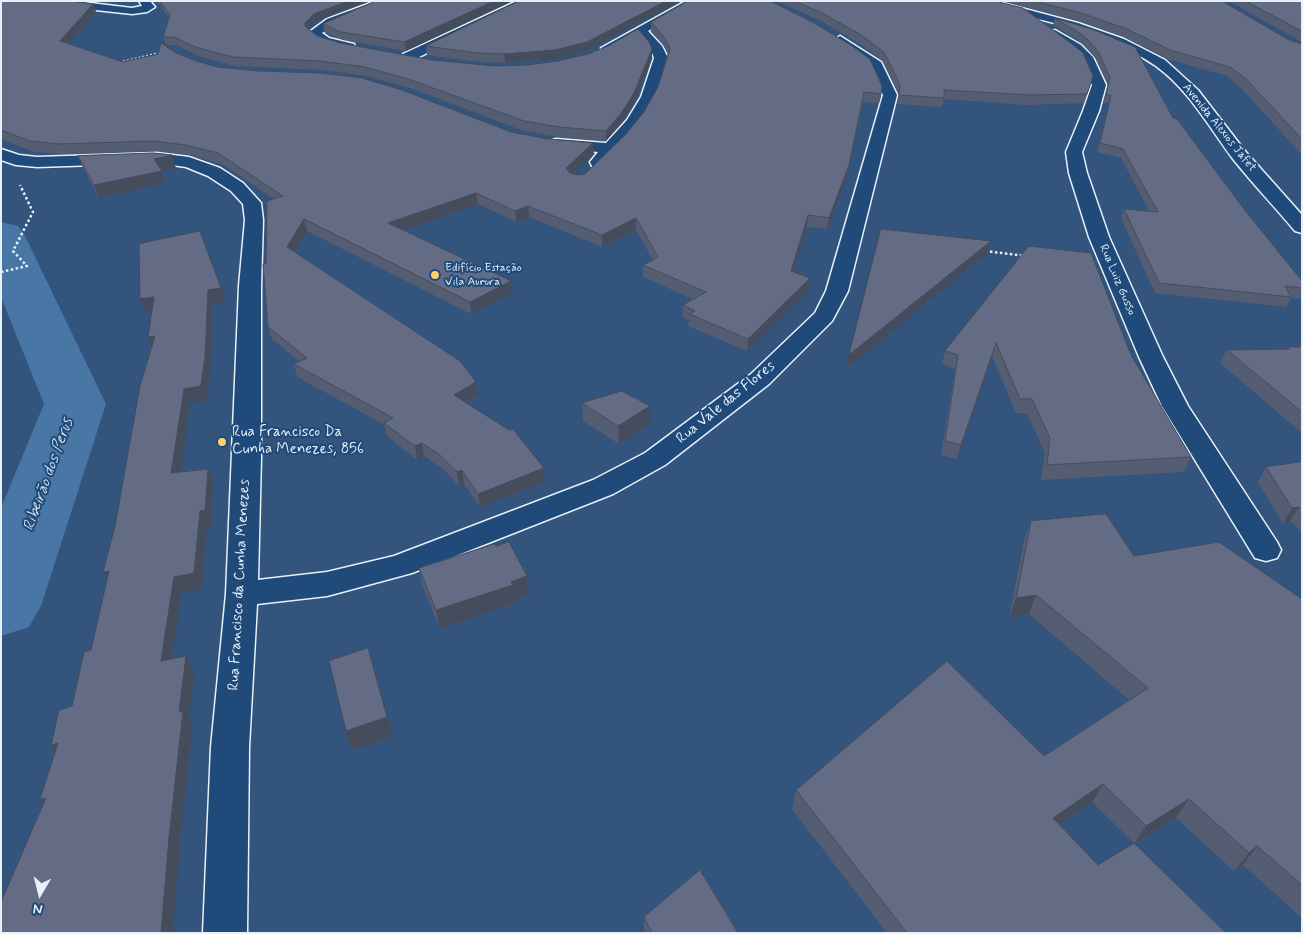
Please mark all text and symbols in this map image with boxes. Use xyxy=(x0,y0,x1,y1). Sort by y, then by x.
street label: Avenida Alexios Jafet xyxy=(1179,81,1259,175)
street label: Rua Luiz Gusso xyxy=(1096,243,1138,317)
place label: Edifício Estação Vila Aurora xyxy=(445,261,522,289)
marker: Edifício Estação Vila Aurora xyxy=(429,269,441,281)
street label: Rua Vale das Flores xyxy=(673,358,779,448)
water label: Ribeirão dos Perus xyxy=(20,416,78,534)
place label: Rua Francisco Da Cunha Menezes, 856 xyxy=(232,424,364,459)
marker: Rua Francisco Da Cunha Menezes, 856 xyxy=(216,436,228,448)
street label: Rua Francisco da Cunha Menezes xyxy=(225,479,255,691)
north arrow xyxy=(15,869,65,919)
text: N xyxy=(32,899,44,918)

